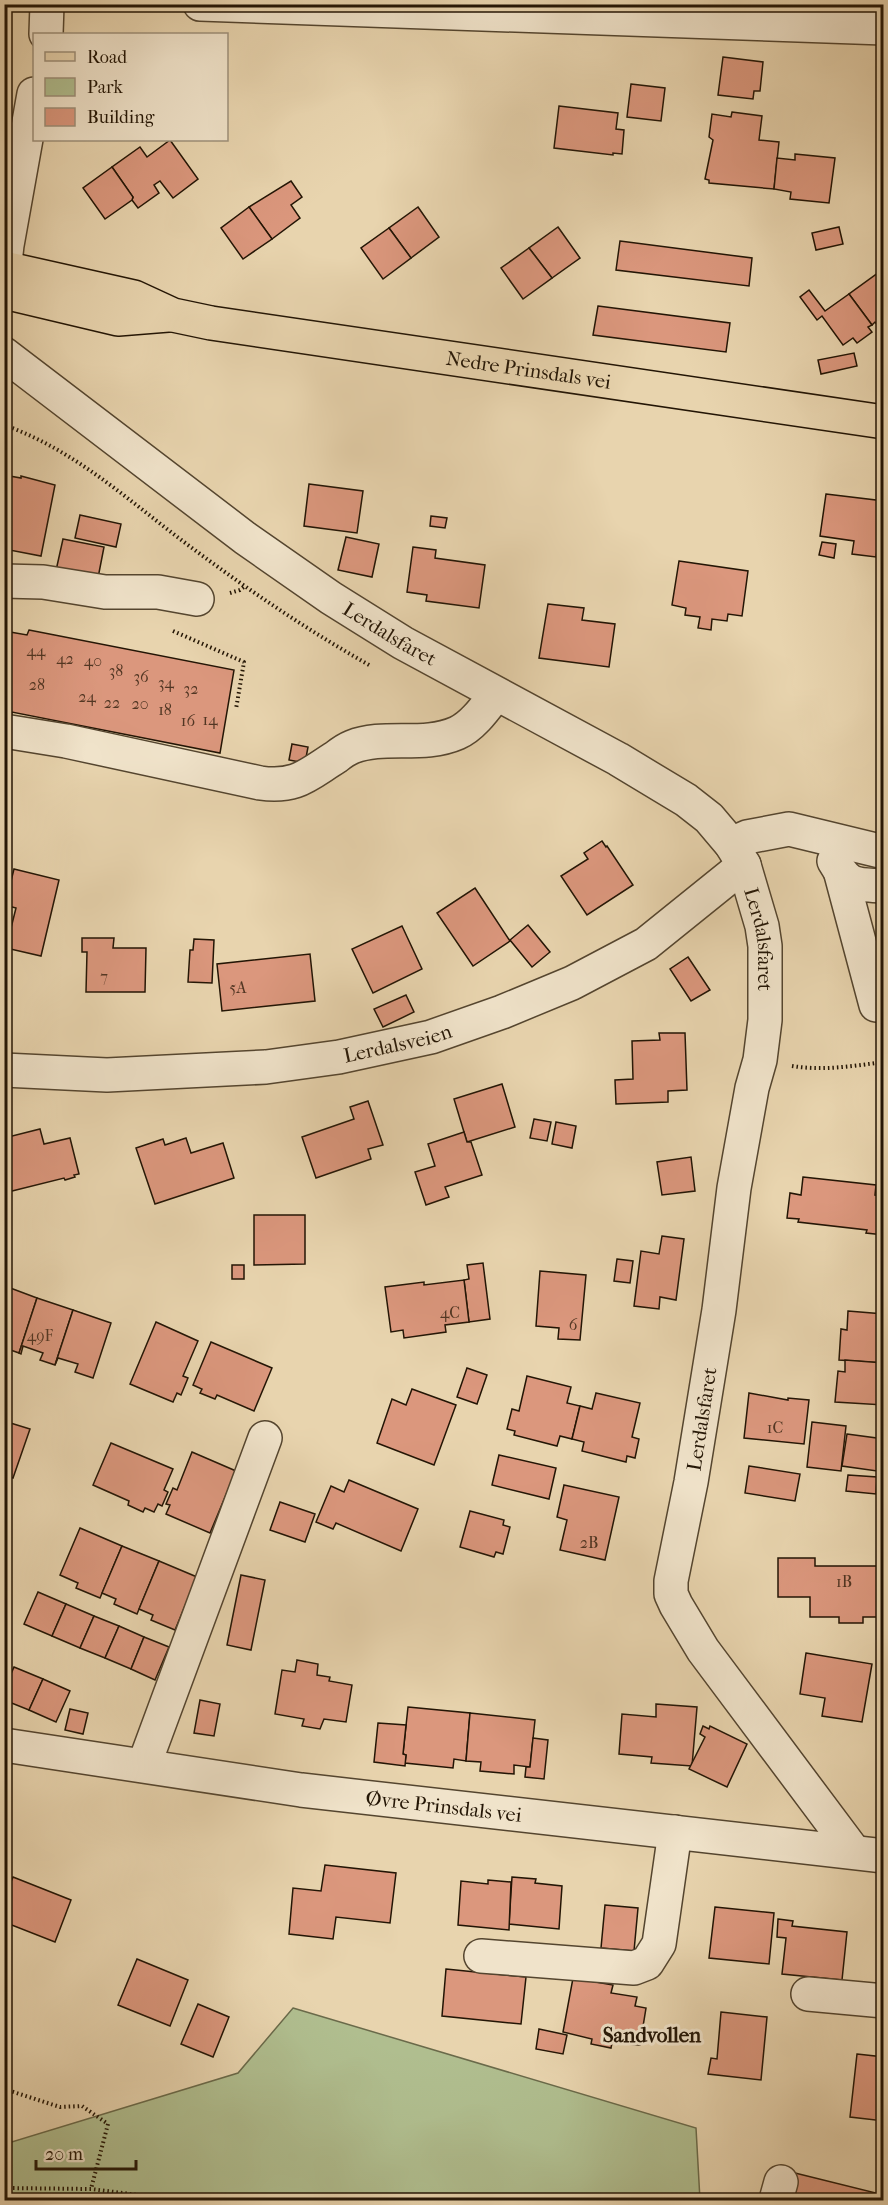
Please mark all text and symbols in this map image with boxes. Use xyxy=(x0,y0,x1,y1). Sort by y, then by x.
legend xyxy=(33,33,228,141)
text: Road xyxy=(87,47,127,68)
text: Park xyxy=(87,77,124,98)
text: Building xyxy=(87,107,155,128)
street label: Nedre Prinsdals vei xyxy=(445,346,613,393)
street label: Lerdalsfaret xyxy=(339,597,440,670)
house number: 44 xyxy=(27,641,46,660)
house number: 42 xyxy=(56,649,74,668)
house number: 40 xyxy=(84,651,102,670)
house number: 38 xyxy=(109,661,123,680)
house number: 36 xyxy=(133,667,149,686)
house number: 34 xyxy=(158,673,175,692)
house number: 28 xyxy=(29,675,45,694)
house number: 32 xyxy=(184,679,198,698)
house number: 24 xyxy=(78,687,96,706)
house number: 22 xyxy=(104,693,120,712)
house number: 20 xyxy=(131,694,149,713)
house number: 18 xyxy=(158,700,172,719)
house number: 14 xyxy=(202,710,218,729)
house number: 16 xyxy=(181,711,195,730)
street label: Lerdalsfaret xyxy=(740,885,777,991)
house number: 7 xyxy=(100,967,108,986)
house number: 5A xyxy=(229,978,247,997)
street label: Lerdalsveien xyxy=(341,1019,455,1067)
house number: 4C xyxy=(440,1303,460,1322)
house number: 6 xyxy=(569,1315,578,1334)
house number: 49F xyxy=(27,1326,54,1345)
street label: Lerdalsfaret xyxy=(682,1366,722,1472)
house number: 1C xyxy=(767,1418,783,1437)
house number: 2B xyxy=(580,1533,598,1552)
house number: 1B xyxy=(836,1572,852,1591)
street label: Øvre Prinsdals vei xyxy=(364,1786,523,1826)
district label: Sandvollen xyxy=(603,2023,702,2047)
scale bar xyxy=(36,2133,136,2171)
text: 20 m xyxy=(45,2144,83,2165)

